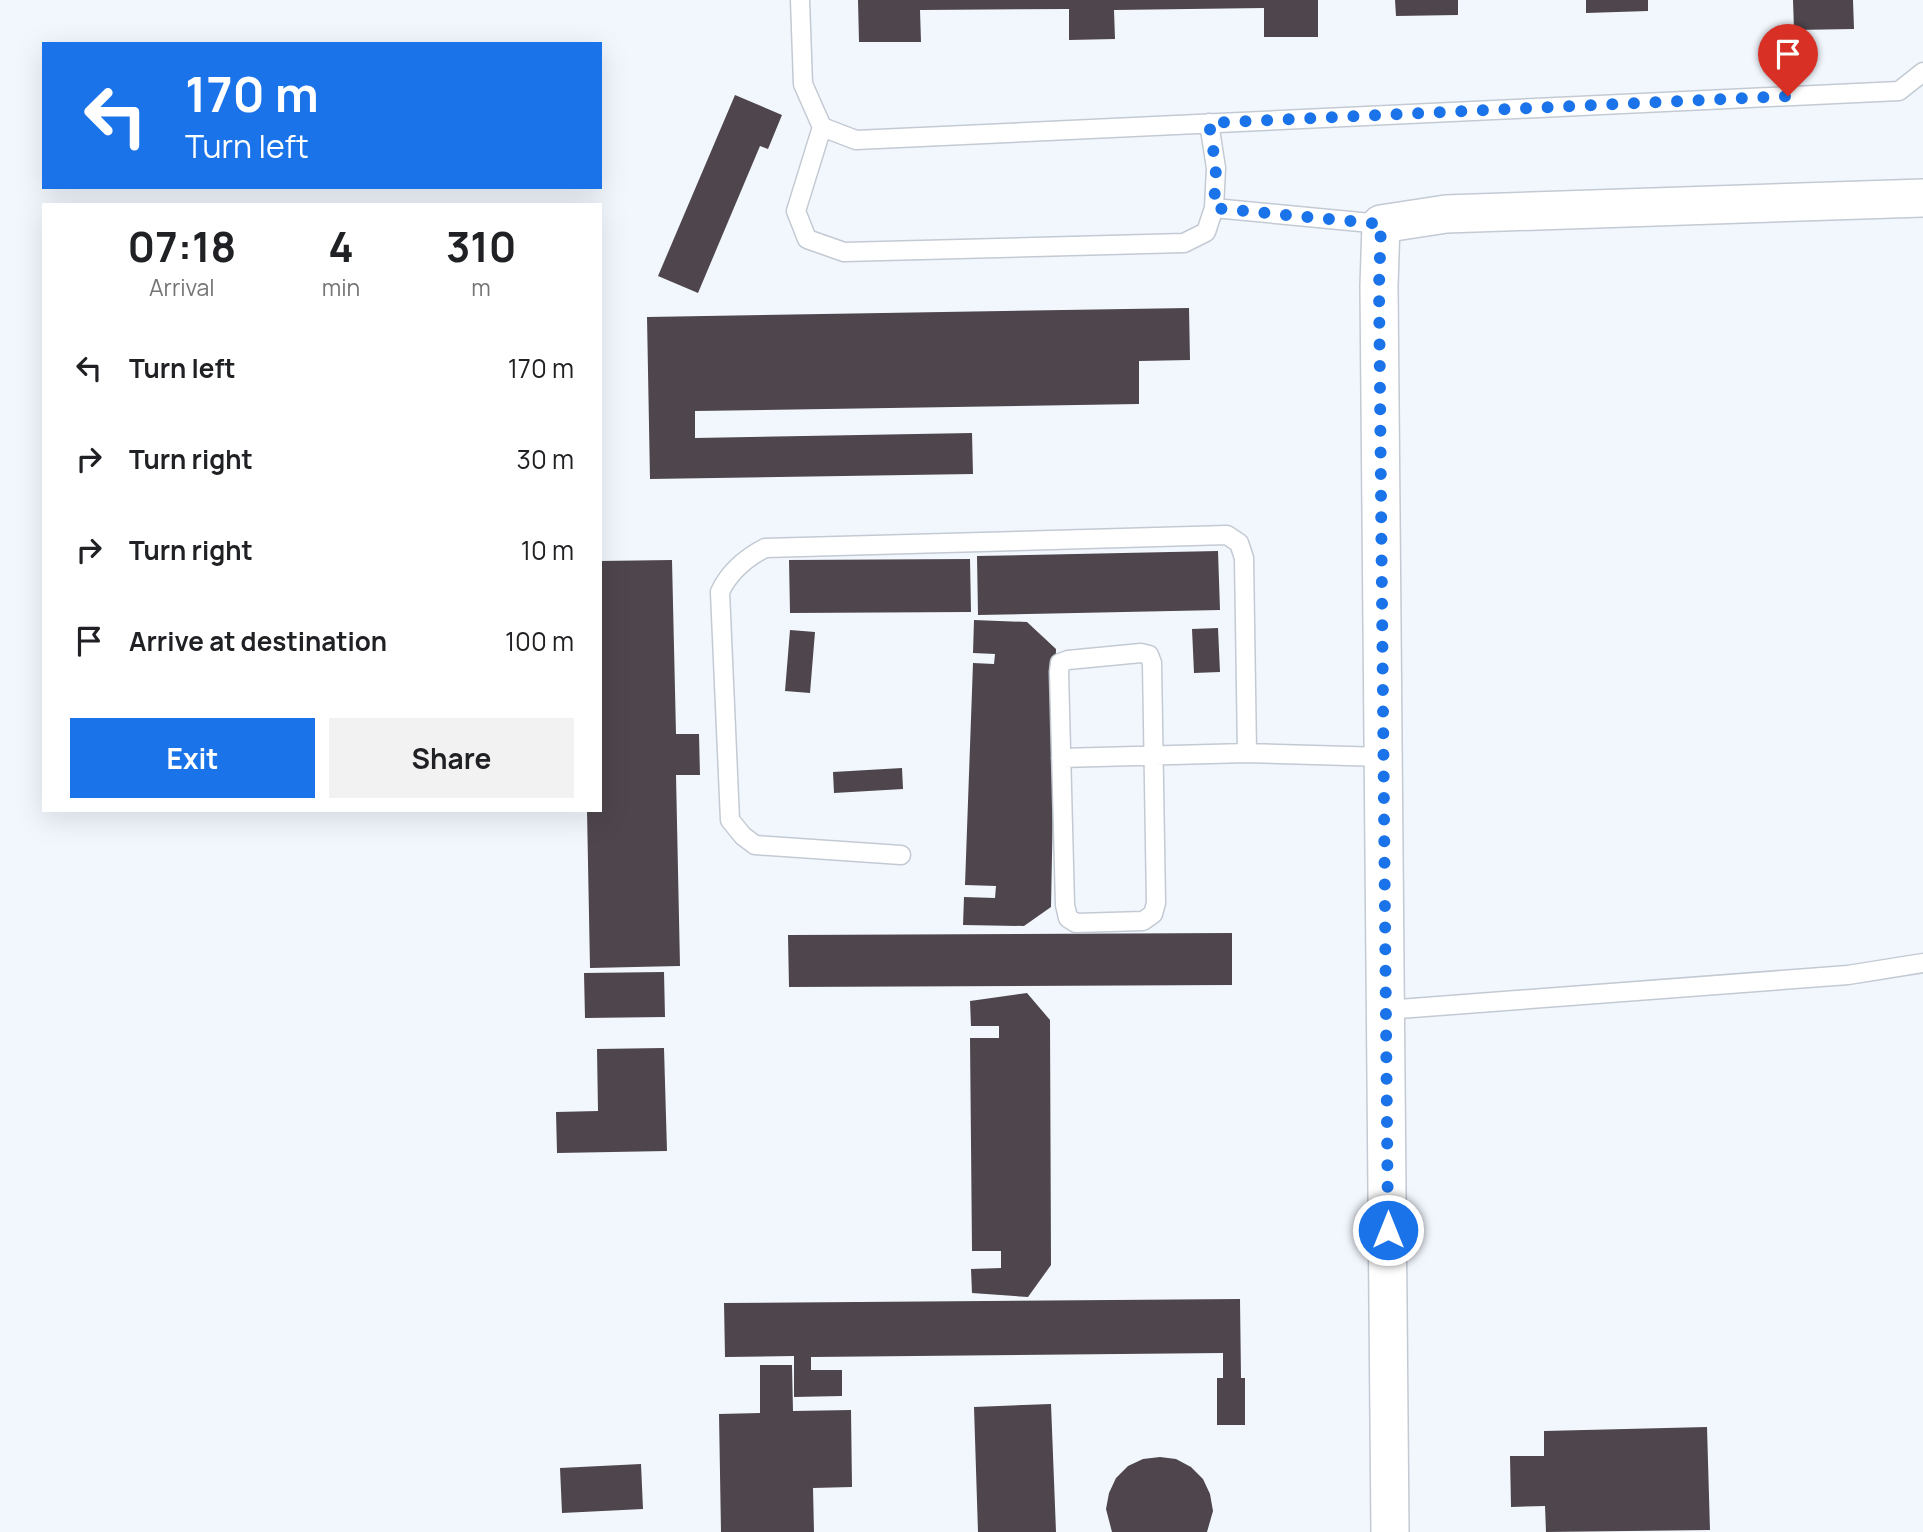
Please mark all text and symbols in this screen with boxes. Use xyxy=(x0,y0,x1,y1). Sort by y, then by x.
pin xyxy=(1758,24,1818,96)
icon: arrive xyxy=(1769,35,1807,73)
text: 170 m xyxy=(185,60,319,127)
icon: left xyxy=(70,70,161,161)
text: Turn left xyxy=(185,124,309,168)
text: 07:18 xyxy=(128,217,236,275)
text: 4 xyxy=(328,217,354,275)
text: 310 xyxy=(446,217,516,275)
text: Arrival xyxy=(149,271,215,303)
text: min xyxy=(322,271,360,303)
text: m xyxy=(471,271,491,303)
icon: left xyxy=(70,349,108,387)
text: Turn left xyxy=(129,350,236,386)
text: 170 m xyxy=(508,350,574,386)
icon: right xyxy=(70,440,108,478)
text: Turn right xyxy=(129,441,253,477)
text: 30 m xyxy=(517,441,574,477)
icon: right xyxy=(70,531,108,569)
text: Turn right xyxy=(129,532,253,568)
text: 10 m xyxy=(521,532,574,568)
icon: arrive xyxy=(70,622,108,660)
text: Arrive at destination xyxy=(129,623,387,659)
text: 100 m xyxy=(505,623,574,659)
button: Exit xyxy=(70,718,315,798)
button: Share xyxy=(329,718,574,798)
position arrow xyxy=(1351,1193,1425,1267)

